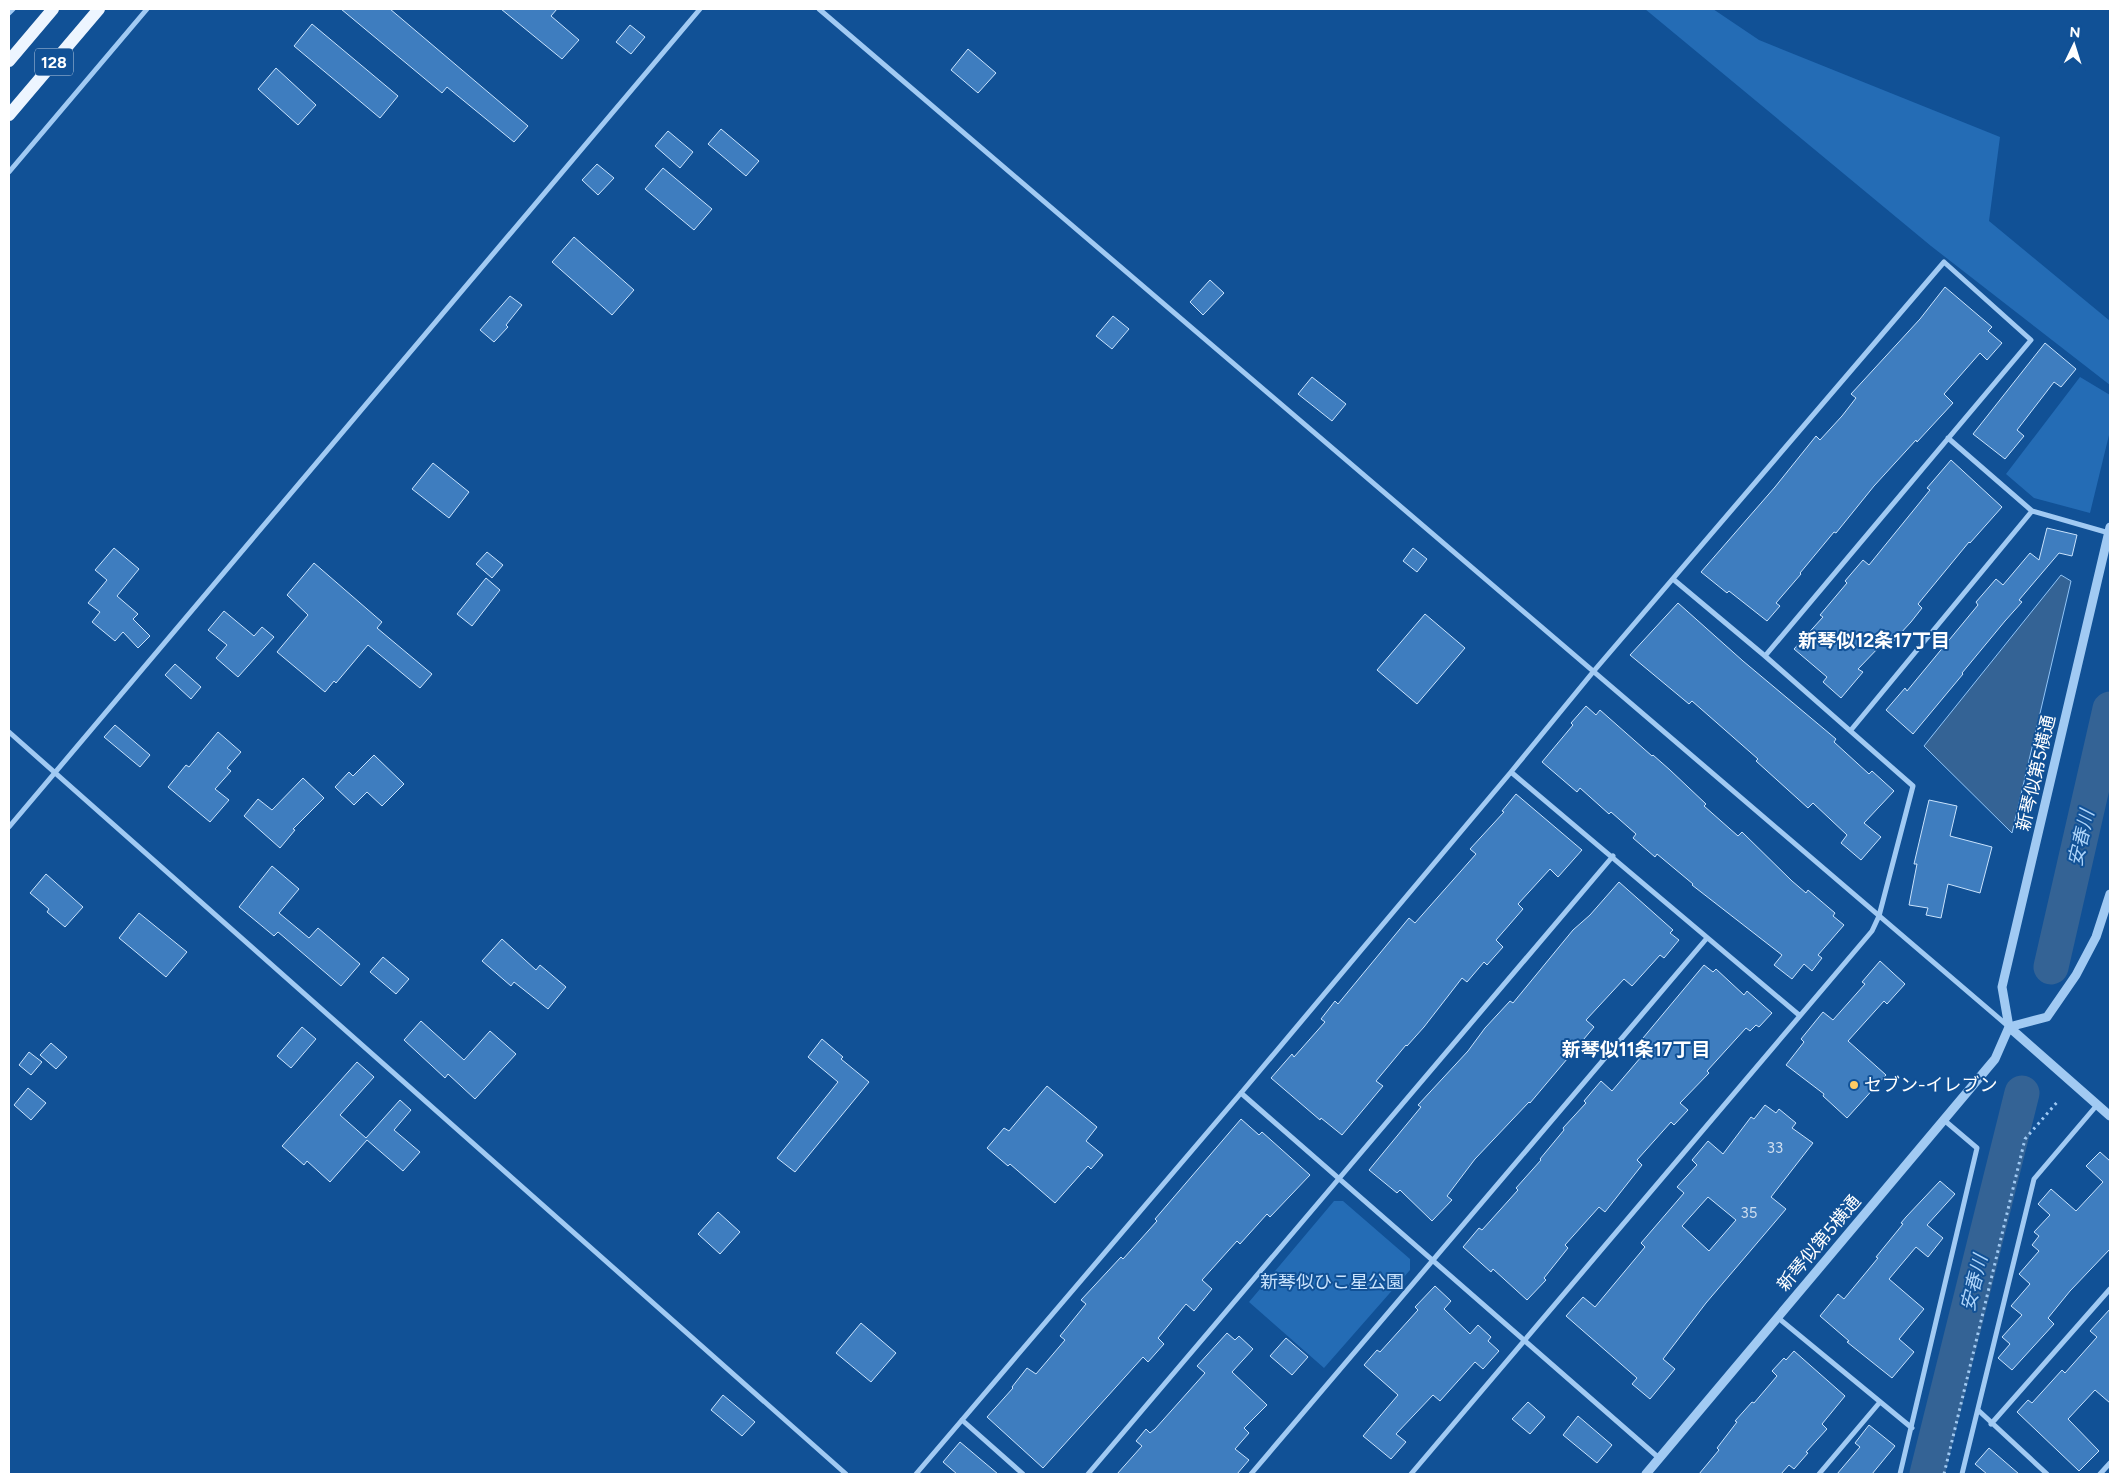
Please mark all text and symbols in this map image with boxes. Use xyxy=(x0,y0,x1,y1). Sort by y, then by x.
north arrow xyxy=(2049,20,2099,70)
text: N xyxy=(2069,24,2081,41)
road number: 128 xyxy=(35,48,73,76)
district label: 新琴似12条17丁目 xyxy=(1798,629,1950,652)
street label: 新琴似第5横通 xyxy=(2012,713,2060,833)
water label: 安春川 xyxy=(2063,806,2099,868)
district label: 新琴似11条17丁目 xyxy=(1562,1038,1710,1061)
place label: セブン-イレブン xyxy=(1864,1074,1998,1096)
marker: セブン-イレブン xyxy=(1848,1079,1860,1091)
house number: 33 xyxy=(1767,1139,1783,1157)
street label: 新琴似第5横通 xyxy=(1773,1191,1865,1295)
house number: 35 xyxy=(1741,1204,1757,1222)
water label: 安春川 xyxy=(1956,1251,1993,1313)
park label: 新琴似ひこ星公園 xyxy=(1260,1271,1404,1293)

